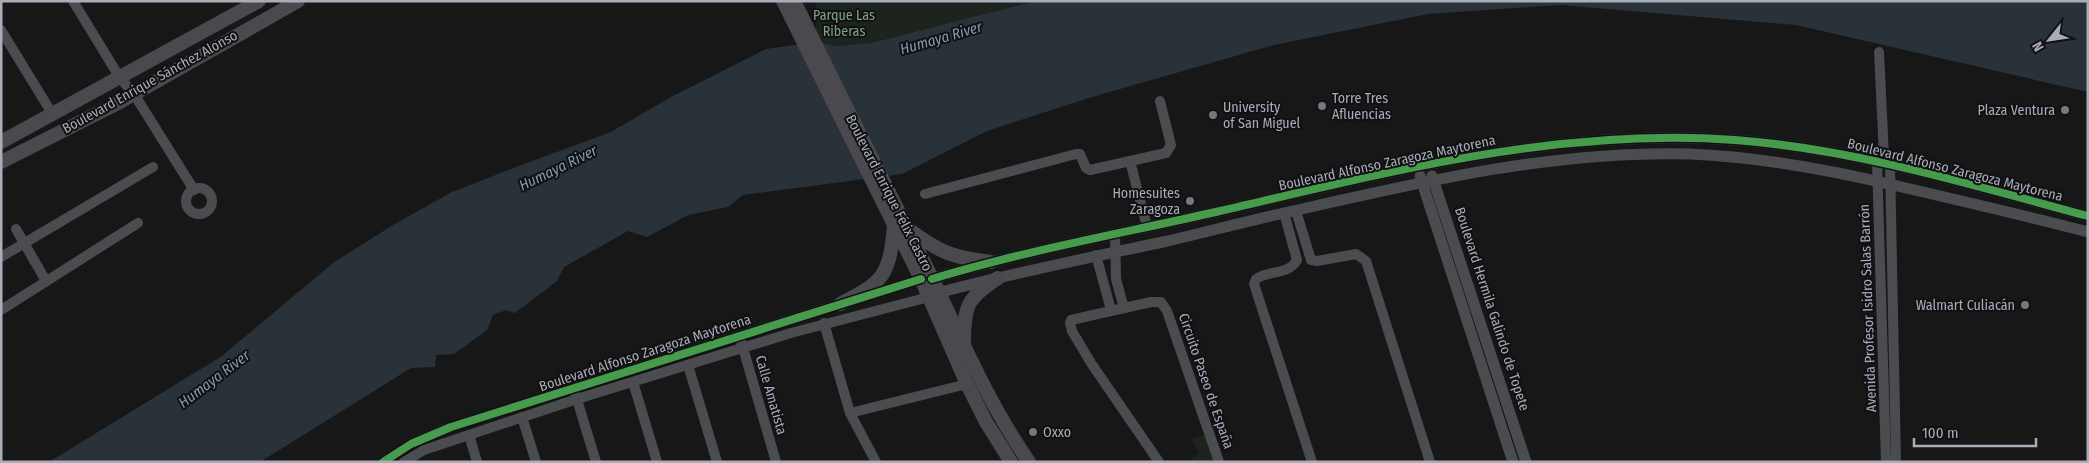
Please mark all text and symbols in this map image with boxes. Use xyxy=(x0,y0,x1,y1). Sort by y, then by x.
park label: Parque Las Riberas xyxy=(813,7,875,40)
north arrow xyxy=(2024,15,2074,65)
water label: Humaya River xyxy=(898,17,985,58)
street label: Boulevard Enrique Sánchez Alonso xyxy=(59,27,241,137)
text: N xyxy=(2029,38,2048,54)
place label: Torre Tres Afluencias xyxy=(1332,90,1391,123)
place label: University of San Miguel xyxy=(1223,99,1301,132)
marker: Torre Tres Afluencias xyxy=(1316,100,1328,112)
place label: Plaza Ventura xyxy=(1978,102,2055,119)
marker: Plaza Ventura xyxy=(2059,104,2071,116)
marker: University of San Miguel xyxy=(1207,109,1219,121)
street label: Boulevard Enrique Félix Castro xyxy=(842,112,936,274)
street label: Boulevard Alfonso Zaragoza Maytorena xyxy=(1277,132,1497,194)
street label: Boulevard Alfonso Zaragoza Maytorena xyxy=(1846,135,2065,205)
water label: Humaya River xyxy=(516,141,601,195)
place label: Homesuites Zaragoza xyxy=(1112,185,1180,218)
marker: Homesuites Zaragoza xyxy=(1184,195,1196,207)
street label: Avenida Profesor Isidro Salas Barrón xyxy=(1856,204,1880,412)
street label: Boulevard Hermila Galindo de Topete xyxy=(1451,205,1533,413)
place label: Walmart Culiacán xyxy=(1916,297,2015,314)
marker: Walmart Culiacán xyxy=(2019,299,2031,311)
street label: Boulevard Alfonso Zaragoza Maytorena xyxy=(537,311,753,395)
street label: Circuito Paseo de España xyxy=(1175,311,1237,451)
water label: Humaya River xyxy=(175,346,254,412)
street label: Calle Amatista xyxy=(752,353,790,437)
scale bar xyxy=(1914,416,2036,448)
place label: Oxxo xyxy=(1043,424,1071,441)
text: 100 m xyxy=(1922,424,1959,442)
marker: Oxxo xyxy=(1027,426,1039,438)

